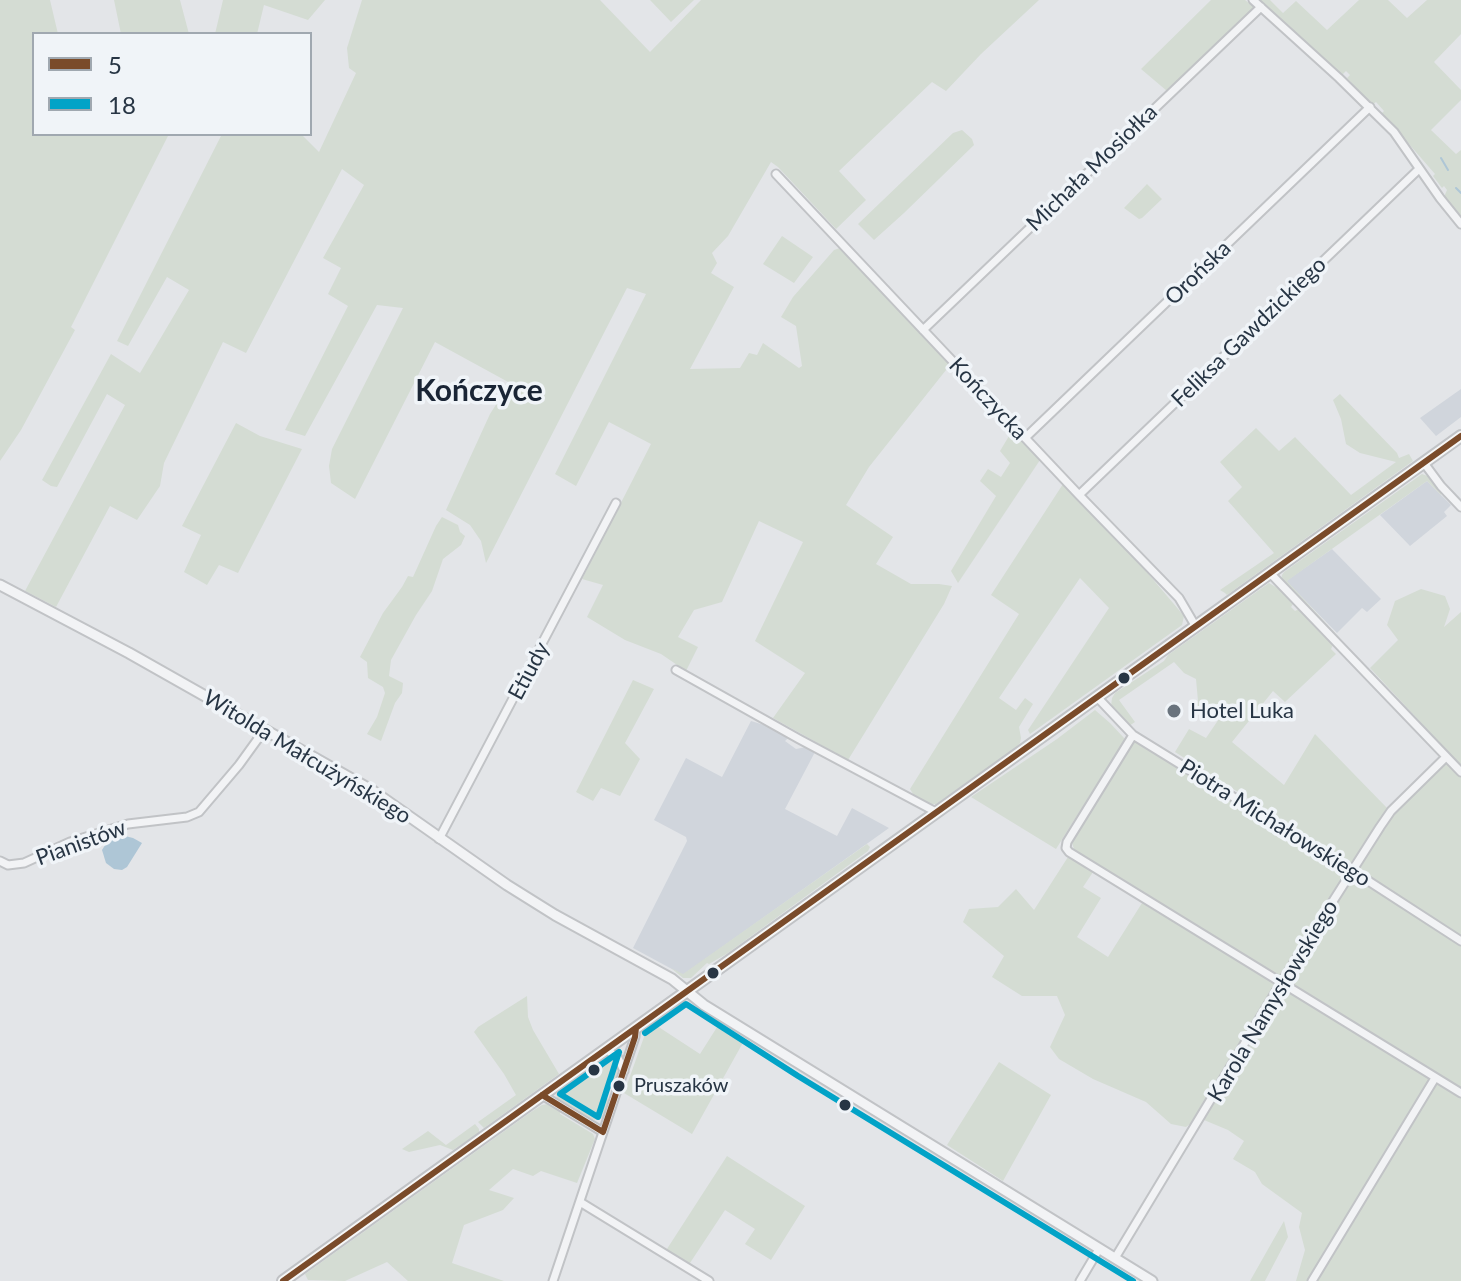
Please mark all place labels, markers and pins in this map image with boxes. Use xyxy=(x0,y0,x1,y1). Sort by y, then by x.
unlabelled marker xyxy=(1116,670,1132,686)
place label: Hotel Luka xyxy=(1190,698,1294,724)
marker: Hotel Luka xyxy=(1165,702,1183,720)
unlabelled marker xyxy=(705,965,721,981)
unlabelled marker xyxy=(586,1062,602,1078)
place label: Pruszaków xyxy=(634,1074,728,1098)
marker: Pruszaków xyxy=(611,1078,627,1094)
unlabelled marker xyxy=(837,1097,853,1113)

